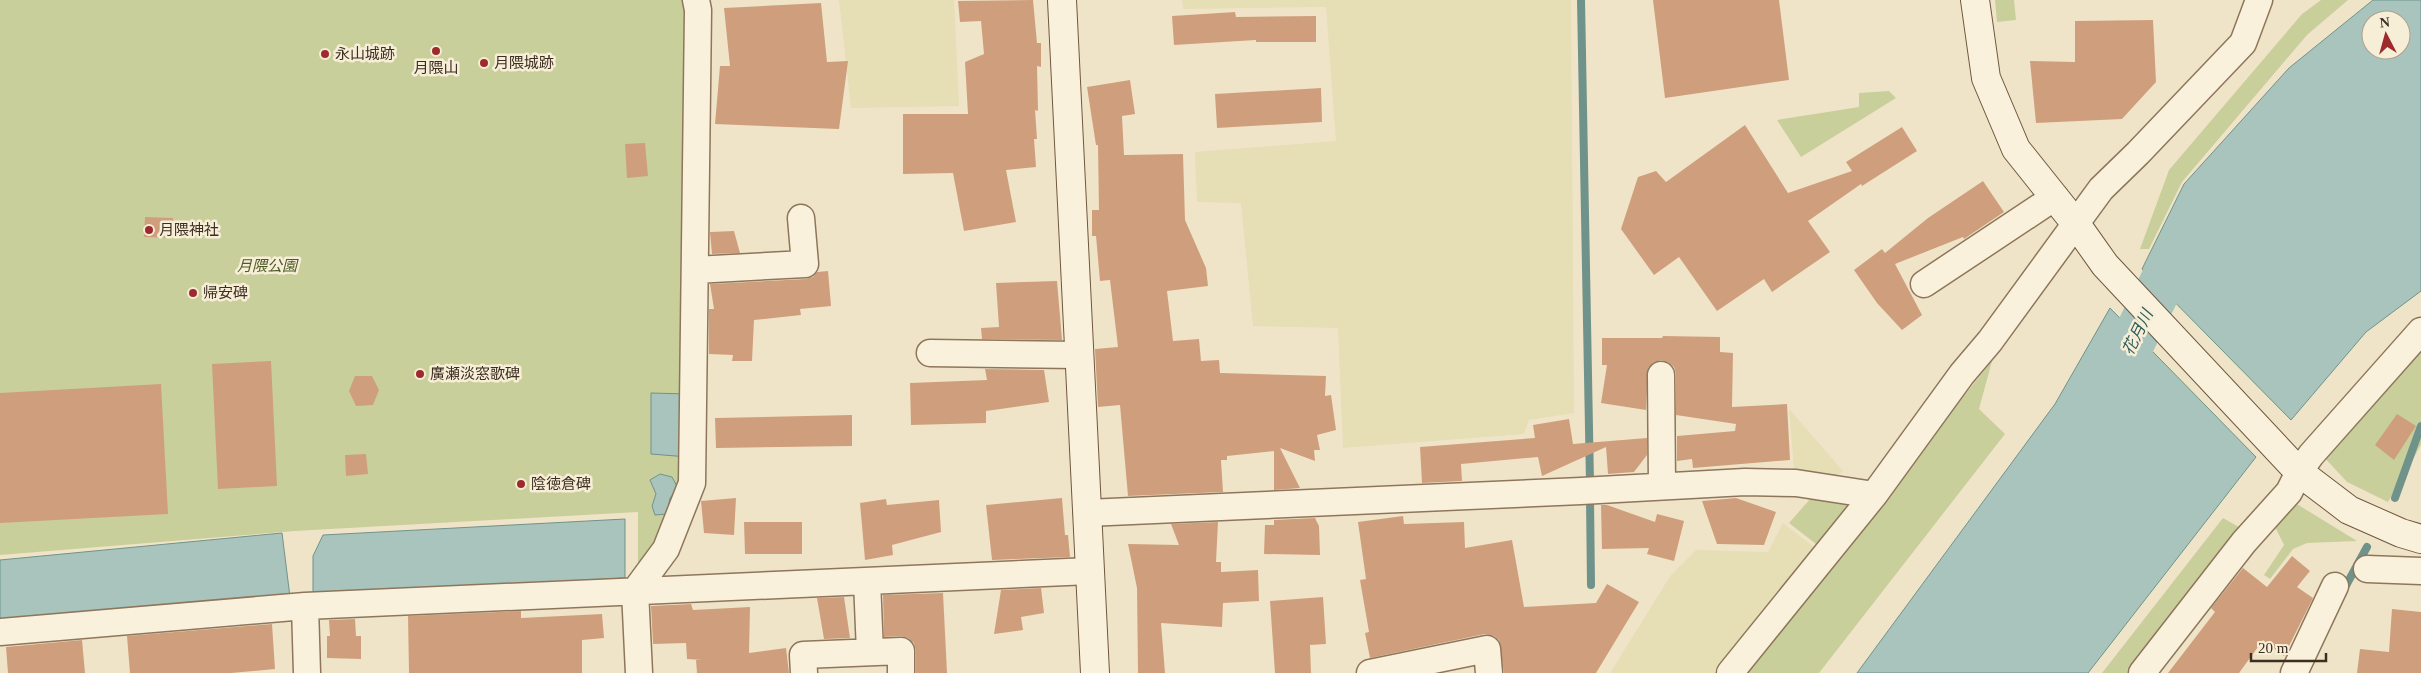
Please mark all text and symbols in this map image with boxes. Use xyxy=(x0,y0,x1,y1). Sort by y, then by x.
north arrow xyxy=(2361,10,2411,60)
text: N xyxy=(2379,15,2391,31)
marker: 月隈山 xyxy=(430,45,442,57)
place label: 永山城跡 xyxy=(335,46,395,62)
marker: 永山城跡 xyxy=(319,48,331,60)
place label: 月隈城跡 xyxy=(494,55,554,71)
marker: 月隈城跡 xyxy=(478,57,490,69)
place label: 月隈山 xyxy=(413,60,459,76)
place label: 月隈神社 xyxy=(159,222,219,238)
marker: 月隈神社 xyxy=(143,224,155,236)
park label: 月隈公園 xyxy=(237,258,299,274)
place label: 帰安碑 xyxy=(203,285,248,301)
marker: 帰安碑 xyxy=(187,287,199,299)
water label: 花月川 xyxy=(2119,305,2156,358)
place label: 廣瀬淡窓歌碑 xyxy=(430,366,520,382)
marker: 廣瀬淡窓歌碑 xyxy=(414,368,426,380)
place label: 陰徳倉碑 xyxy=(531,476,591,492)
marker: 陰徳倉碑 xyxy=(515,478,527,490)
scale bar xyxy=(2251,630,2326,662)
text: 20 m xyxy=(2258,640,2289,656)

